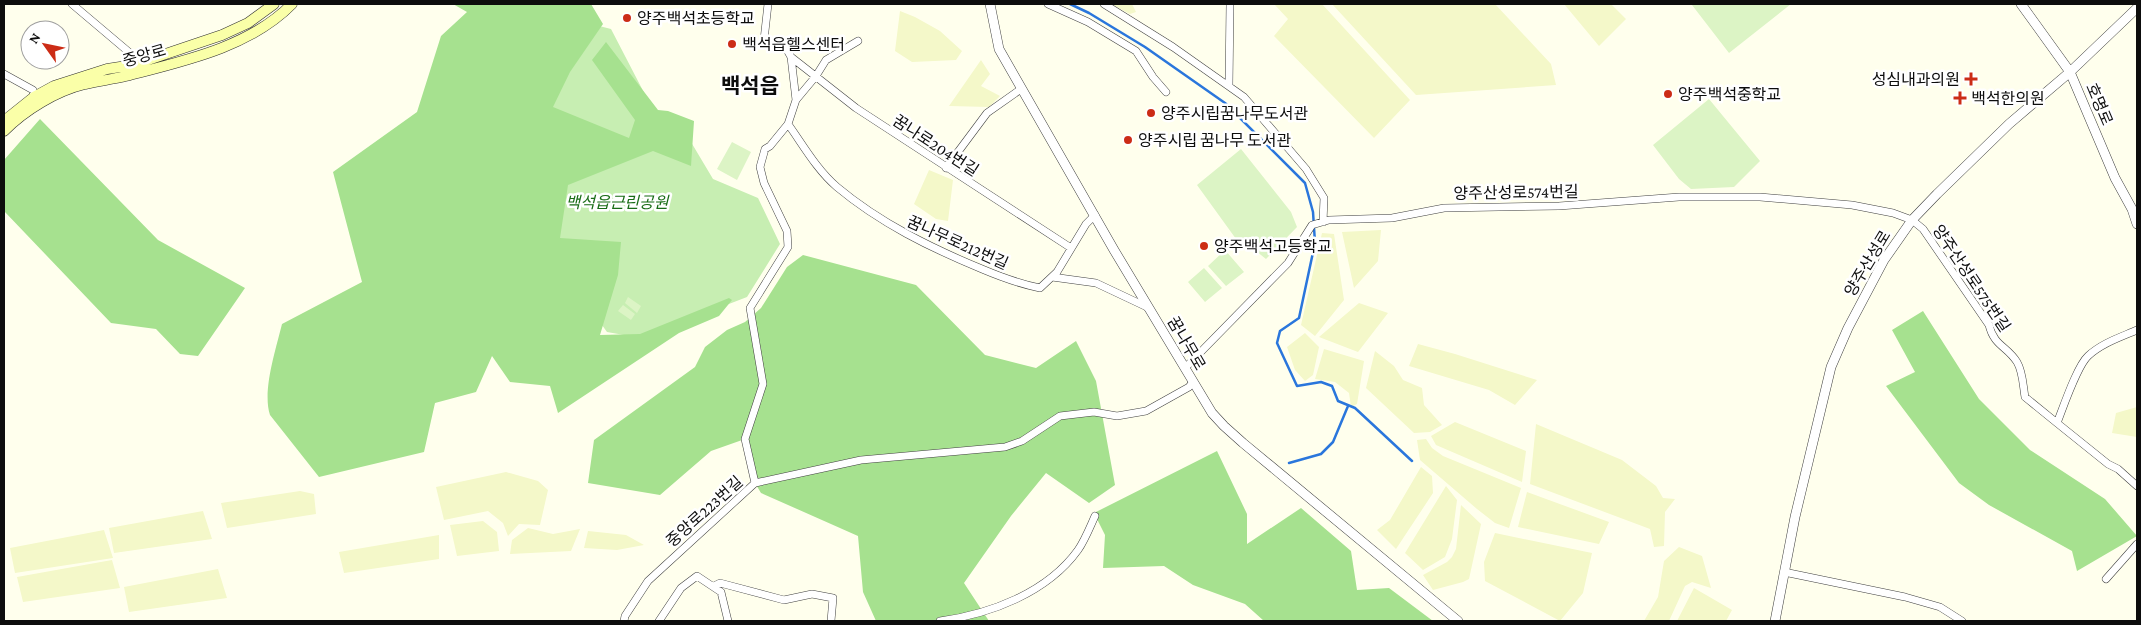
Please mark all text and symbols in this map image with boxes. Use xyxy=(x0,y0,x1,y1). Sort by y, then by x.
place label: 양주백석초등학교 xyxy=(637,10,755,27)
marker: 양주백석초등학교 xyxy=(621,12,633,24)
north arrow xyxy=(20,20,70,70)
text: N xyxy=(25,29,44,46)
place label: 백석읍헬스센터 xyxy=(742,36,845,53)
marker: 백석읍헬스센터 xyxy=(726,38,738,50)
street label: 중앙로 xyxy=(121,41,168,70)
place label: 성심내과의원 xyxy=(1872,71,1960,88)
marker: 성심내과의원 xyxy=(1964,72,1978,86)
district label: 백석읍 xyxy=(721,74,779,98)
street label: 호명로 xyxy=(2083,81,2116,128)
place label: 양주백석중학교 xyxy=(1678,86,1781,103)
marker: 양주백석중학교 xyxy=(1662,88,1674,100)
place label: 백석한의원 xyxy=(1971,90,2045,107)
marker: 백석한의원 xyxy=(1953,91,1967,105)
place label: 양주시립꿈나무도서관 xyxy=(1161,105,1308,122)
marker: 양주시립꿈나무도서관 xyxy=(1145,107,1157,119)
street label: 꿈나로204번길 xyxy=(890,111,982,179)
place label: 양주시립 꿈나무 도서관 xyxy=(1138,132,1291,149)
marker: 양주시립 꿈나무 도서관 xyxy=(1122,134,1134,146)
street label: 양주산성로574번길 xyxy=(1453,183,1579,202)
park label: 백석읍근린공원 xyxy=(565,194,670,211)
street label: 꿈나무로212번길 xyxy=(905,213,1011,272)
street label: 양주산성로575번길 xyxy=(1930,222,2014,335)
street label: 양주산성로 xyxy=(1841,227,1894,299)
place label: 양주백석고등학교 xyxy=(1214,238,1332,255)
marker: 양주백석고등학교 xyxy=(1198,240,1210,252)
street label: 꿈나무로 xyxy=(1164,313,1209,373)
street label: 중앙로223번길 xyxy=(663,473,746,550)

